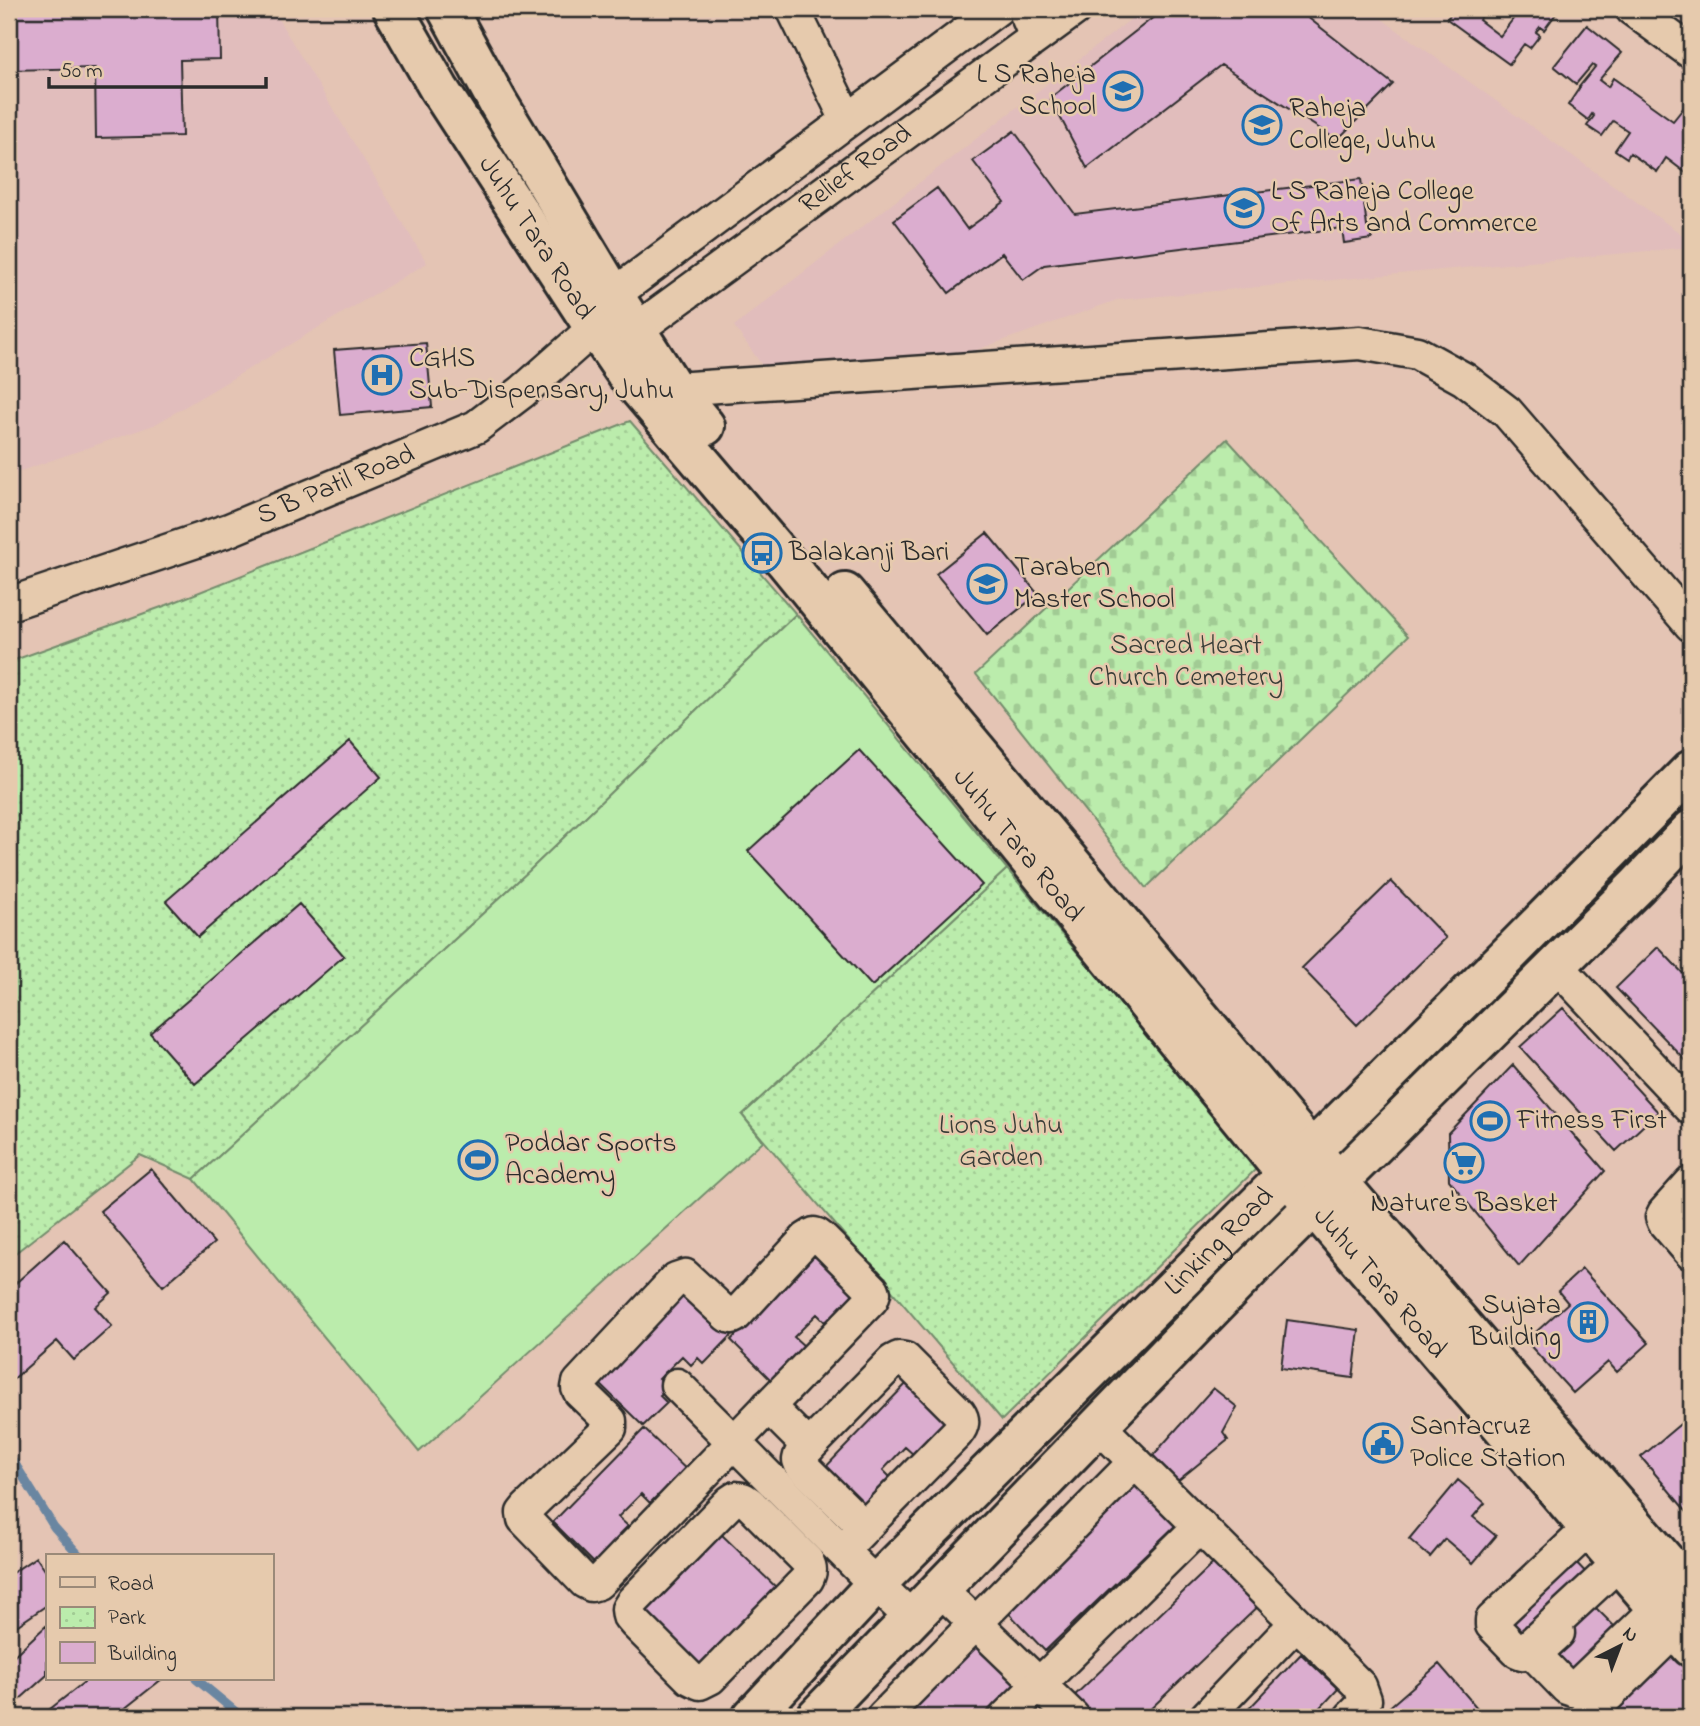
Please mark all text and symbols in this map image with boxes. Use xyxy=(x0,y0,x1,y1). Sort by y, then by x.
scale bar xyxy=(49,46,266,90)
place label: L S Raheja School xyxy=(976,55,1096,128)
text: 50 m xyxy=(60,57,103,87)
school or university icon: L S Raheja School xyxy=(1102,70,1144,112)
place label: Raheja College, Juhu xyxy=(1289,89,1436,162)
school or university icon: Raheja College, Juhu xyxy=(1241,104,1283,146)
street label: Relief Road xyxy=(791,114,921,225)
street label: Juhu Tara Road xyxy=(467,148,605,328)
place label: L S Raheja College Of Arts and Commerce xyxy=(1271,172,1538,245)
school or university icon: L S Raheja College Of Arts and Commerce xyxy=(1223,187,1265,229)
place label: CGHS Sub-Dispensary, Juhu xyxy=(409,339,674,412)
hospital icon: CGHS Sub-Dispensary, Juhu xyxy=(361,354,403,396)
street label: S B Patil Road xyxy=(251,434,421,537)
bus stop icon: Balakanji Bari xyxy=(741,532,783,574)
place label: Balakanji Bari xyxy=(788,533,949,574)
place label: Taraben Master School xyxy=(1014,548,1175,621)
school or university icon: Taraben Master School xyxy=(966,563,1008,605)
park label: Sacred Heart Church Cemetery xyxy=(1089,626,1283,699)
street label: Juhu Tara Road xyxy=(942,759,1093,932)
sports icon: Fitness First xyxy=(1469,1100,1511,1142)
place label: Fitness First xyxy=(1516,1101,1667,1142)
park label: Lions Juhu Garden xyxy=(939,1106,1063,1179)
place label: Poddar Sports Academy xyxy=(505,1124,676,1197)
sports icon: Poddar Sports Academy xyxy=(457,1139,499,1181)
supermarket icon: Nature's Basket xyxy=(1443,1142,1485,1184)
street label: Linking Road xyxy=(1155,1177,1284,1306)
place label: Nature's Basket xyxy=(1370,1184,1558,1225)
street label: Juhu Tara Road xyxy=(1303,1198,1457,1368)
place label: Sujata Building xyxy=(1468,1286,1561,1359)
building icon: Sujata Building xyxy=(1567,1301,1609,1343)
place label: Santacruz Police Station xyxy=(1410,1407,1565,1480)
public building icon: Santacruz Police Station xyxy=(1362,1422,1404,1464)
legend xyxy=(46,1554,273,1680)
text: Road xyxy=(108,1570,154,1600)
text: Park xyxy=(108,1604,147,1634)
north arrow xyxy=(1584,1610,1654,1680)
text: N xyxy=(1616,1621,1644,1650)
text: Building xyxy=(107,1640,177,1672)

